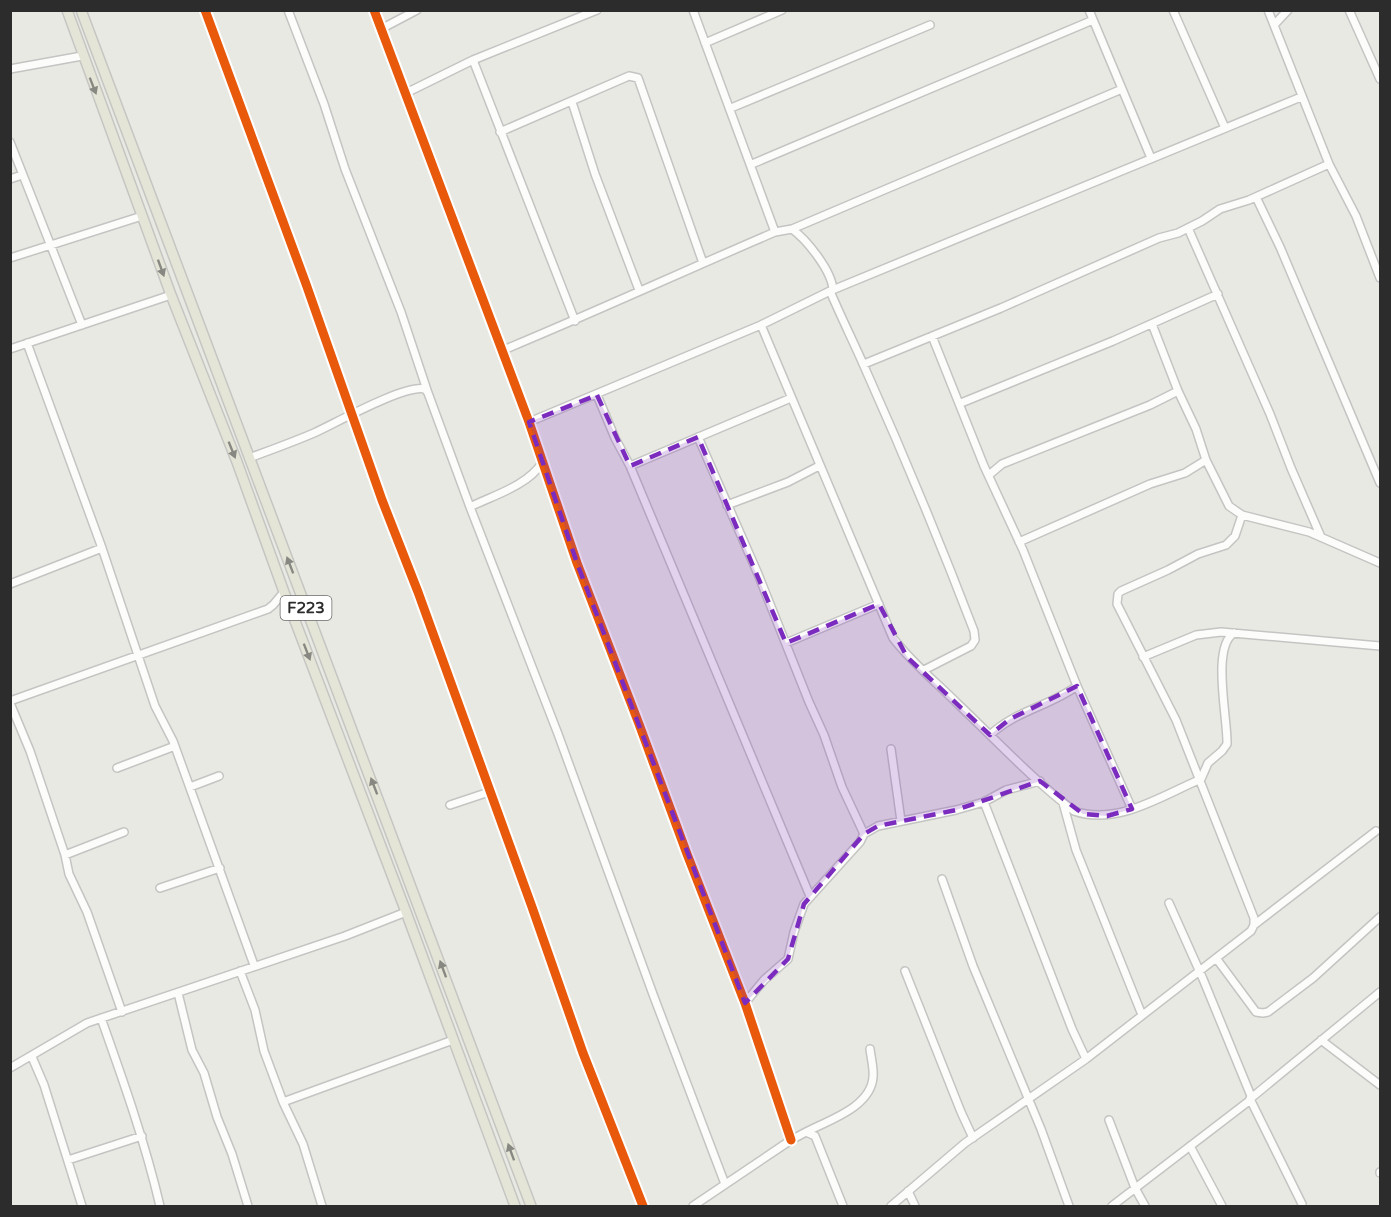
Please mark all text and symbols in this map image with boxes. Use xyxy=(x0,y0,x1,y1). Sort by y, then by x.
one-way arrow xyxy=(88,77,98,95)
one-way arrow xyxy=(157,259,166,277)
one-way arrow xyxy=(228,441,237,459)
one-way arrow xyxy=(285,556,294,574)
road number: F223 xyxy=(280,596,332,620)
one-way arrow xyxy=(302,644,312,662)
one-way arrow xyxy=(369,777,379,795)
one-way arrow xyxy=(437,960,447,978)
one-way arrow xyxy=(505,1143,515,1161)

